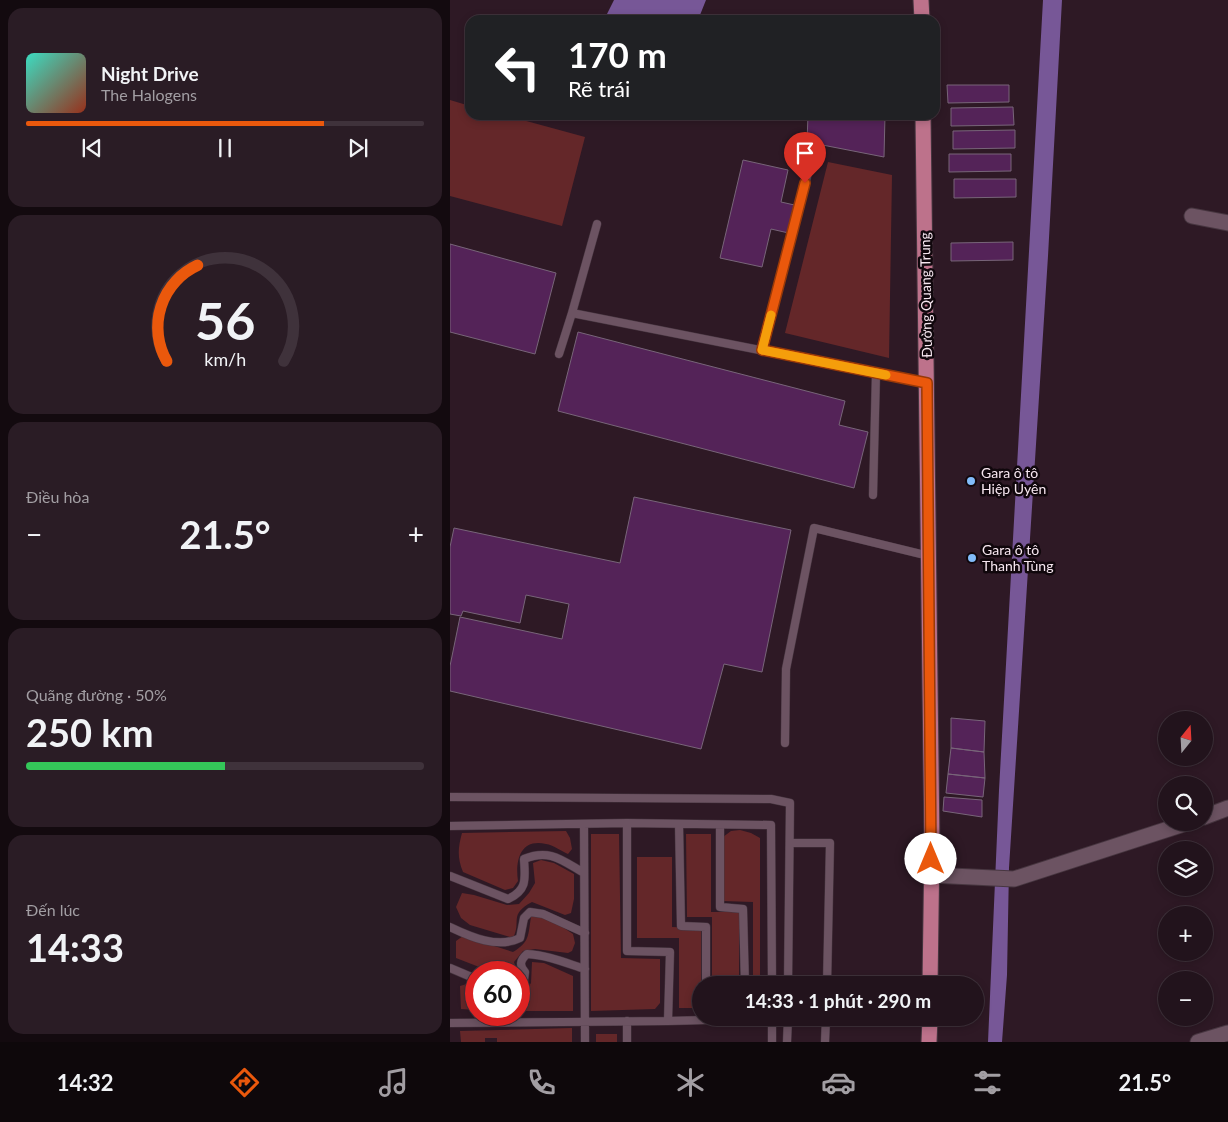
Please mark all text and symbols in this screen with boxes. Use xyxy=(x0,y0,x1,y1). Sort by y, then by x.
text: 170 m xyxy=(568,33,667,75)
icon: left xyxy=(485,35,550,100)
text: Night Drive xyxy=(101,62,199,85)
text: Rẽ trái xyxy=(568,75,630,102)
text: The Halogens xyxy=(101,85,197,104)
pin xyxy=(784,132,826,183)
icon: previous xyxy=(78,134,106,162)
icon: pause xyxy=(211,134,239,162)
icon: next xyxy=(344,134,372,162)
icon: arrive xyxy=(791,139,819,167)
street label: Đường Quang Trung xyxy=(916,232,935,358)
text: 56 xyxy=(195,289,255,351)
text: km/h xyxy=(204,348,246,370)
place label: Gara ô tô Hiệp Uyên xyxy=(981,464,1046,497)
marker: Gara ô tô Hiệp Uyên xyxy=(965,475,977,487)
text: Điều hòa xyxy=(26,487,89,506)
text: 21.5° xyxy=(180,511,270,557)
text: − xyxy=(26,517,42,551)
text: + xyxy=(408,517,424,551)
place label: Gara ô tô Thanh Tùng xyxy=(982,541,1053,574)
marker: Gara ô tô Thanh Tùng xyxy=(966,552,978,564)
text: Quãng đường · 50% xyxy=(26,685,167,704)
text: 250 km xyxy=(26,709,154,755)
north arrow xyxy=(1158,711,1212,766)
map controls xyxy=(1158,711,1213,1026)
button: search xyxy=(1158,776,1213,831)
position arrow xyxy=(904,832,956,884)
button: layers xyxy=(1158,841,1213,896)
text: Đến lúc xyxy=(26,900,80,919)
button: + xyxy=(1158,906,1213,961)
text: 14:33 xyxy=(26,924,124,970)
speed limit sign: 60 xyxy=(465,961,530,1026)
button: − xyxy=(1158,971,1213,1026)
text: 14:33 · 1 phút · 290 m xyxy=(745,989,931,1012)
icon: directions xyxy=(227,1065,262,1100)
icon: music xyxy=(376,1065,411,1100)
icon: phone xyxy=(524,1065,559,1100)
icon: climate xyxy=(673,1065,708,1100)
icon: car xyxy=(821,1065,856,1100)
icon: filters xyxy=(970,1065,1005,1100)
text: 14:32 xyxy=(57,1069,114,1096)
text: 21.5° xyxy=(1119,1069,1171,1096)

